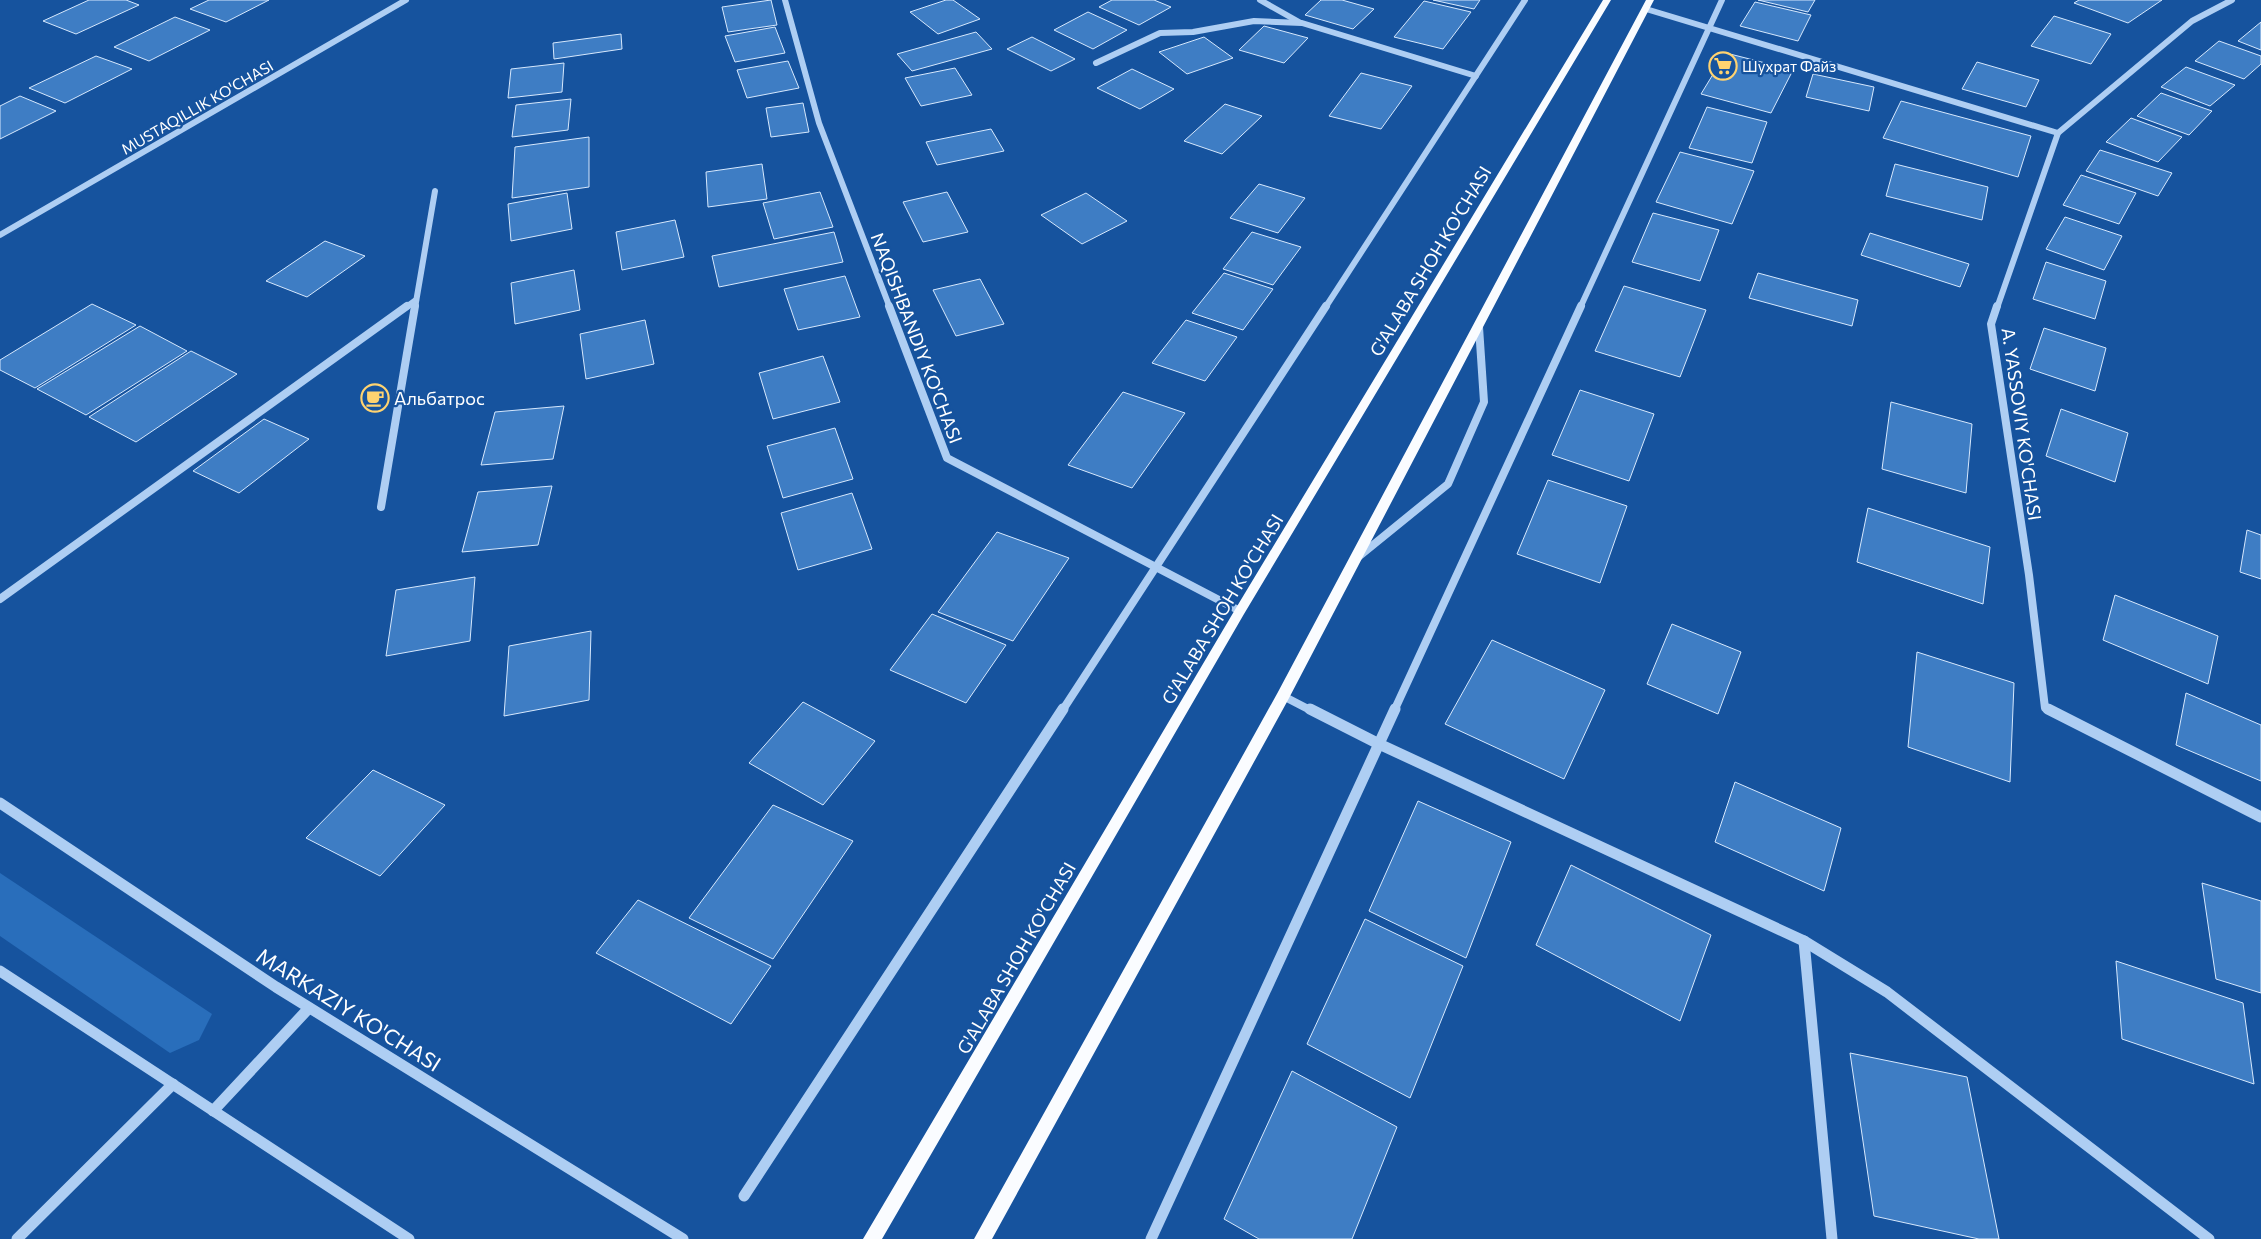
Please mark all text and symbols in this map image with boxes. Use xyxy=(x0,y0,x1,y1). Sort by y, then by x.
supermarket icon: Шухрат Файз xyxy=(1708,51,1738,81)
street label: MUSTAQILLIK KO'CHASI xyxy=(118,56,276,158)
place label: Шухрат Файз xyxy=(1742,57,1836,75)
street label: G'ALABA SHOH KO'CHASI xyxy=(1364,162,1496,360)
street label: NAQISHBANDIY KO'CHASI xyxy=(867,230,967,446)
street label: A. YASSOVIY KO'CHASI xyxy=(1998,326,2046,522)
cafe icon: Альбатрос xyxy=(360,383,390,413)
place label: Альбатрос xyxy=(394,387,485,409)
street label: G'ALABA SHOH KO'CHASI xyxy=(1156,510,1288,708)
street label: G'ALABA SHOH KO'CHASI xyxy=(952,858,1080,1058)
street label: MARKAZIY KO'CHASI xyxy=(252,942,446,1076)

